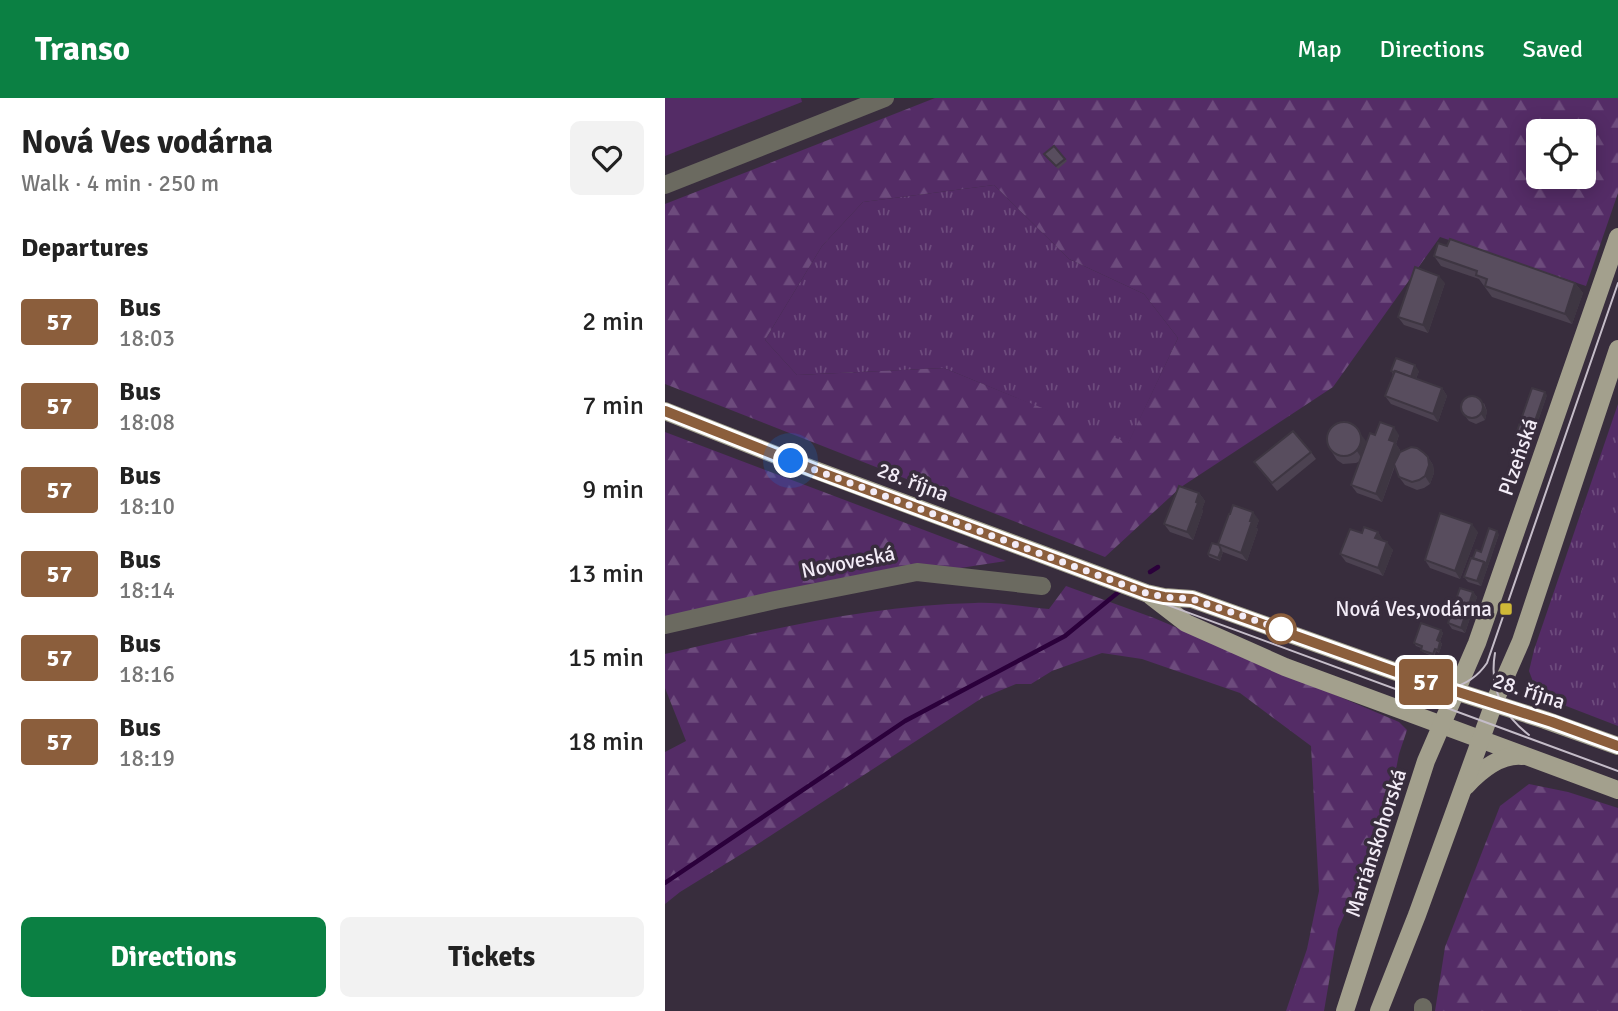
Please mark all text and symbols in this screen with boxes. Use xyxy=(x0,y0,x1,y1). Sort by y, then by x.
text: Transo xyxy=(35,29,130,70)
text: Map xyxy=(1297,34,1342,64)
text: Directions xyxy=(1380,34,1485,64)
text: Saved xyxy=(1523,34,1583,64)
map controls xyxy=(1526,119,1596,189)
button: locate xyxy=(1526,119,1596,189)
button: heart xyxy=(570,121,644,195)
text: Nová Ves vodárna xyxy=(21,122,273,163)
text: Walk · 4 min · 250 m xyxy=(21,169,219,198)
text: Departures xyxy=(21,232,148,264)
text: Bus xyxy=(119,292,161,324)
text: 2 min xyxy=(582,306,644,338)
text: 57 xyxy=(47,307,72,337)
text: 18:03 xyxy=(119,324,175,353)
text: Bus xyxy=(119,376,161,408)
text: 7 min xyxy=(582,390,644,422)
text: 57 xyxy=(47,391,72,421)
text: 18:08 xyxy=(119,408,175,437)
street label: Plzeňská xyxy=(1493,415,1543,499)
your location xyxy=(773,443,808,478)
street label: 28. října xyxy=(874,457,952,507)
text: Bus xyxy=(119,460,161,492)
text: 9 min xyxy=(582,474,644,506)
text: 57 xyxy=(47,475,72,505)
text: 18:10 xyxy=(119,492,175,521)
street label: Novoveská xyxy=(799,540,897,584)
text: Bus xyxy=(119,544,161,576)
text: 13 min xyxy=(568,558,644,590)
text: 57 xyxy=(47,559,72,589)
text: 18:14 xyxy=(119,576,175,605)
place label: Nová Ves,vodárna xyxy=(1335,596,1492,622)
marker: Nová Ves,vodárna xyxy=(1498,601,1514,617)
unlabelled marker xyxy=(1266,614,1296,644)
text: Bus xyxy=(119,628,161,660)
text: 15 min xyxy=(568,642,644,674)
text: 57 xyxy=(47,643,72,673)
line badge: 57 xyxy=(1395,659,1457,705)
text: 18:16 xyxy=(119,660,175,689)
text: 57 xyxy=(1413,667,1439,697)
street label: 28. října xyxy=(1490,667,1568,715)
text: Bus xyxy=(119,712,161,744)
text: 18 min xyxy=(568,726,644,758)
text: 57 xyxy=(47,727,72,757)
text: 18:19 xyxy=(119,744,175,773)
street label: Mariánskohorská xyxy=(1340,766,1412,920)
button: Directions xyxy=(21,917,326,997)
button: Tickets xyxy=(340,917,644,997)

